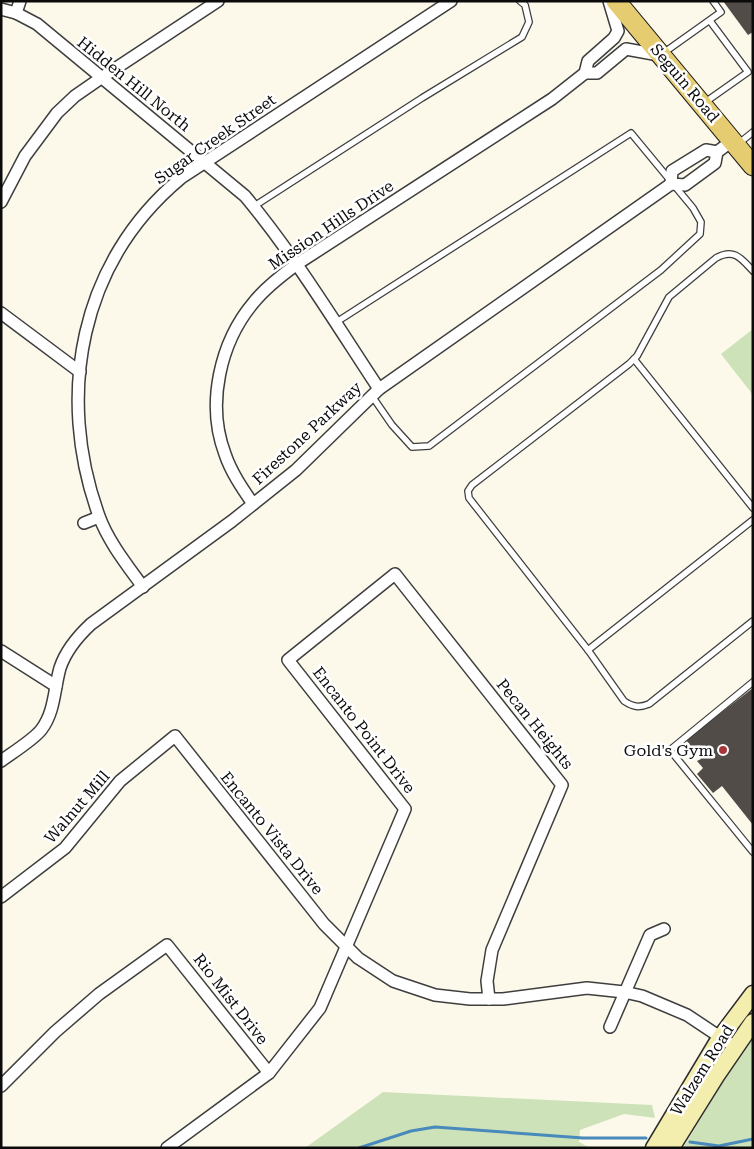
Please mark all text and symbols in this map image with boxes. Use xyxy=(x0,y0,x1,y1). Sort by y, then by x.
street label: Hidden Hill North xyxy=(74,33,194,135)
street label: Seguin Road xyxy=(647,40,723,126)
street label: Sugar Creek Street xyxy=(151,90,279,188)
street label: Mission Hills Drive xyxy=(265,176,397,274)
street label: Firestone Parkway xyxy=(249,377,366,488)
street label: Encanto Point Drive xyxy=(309,663,419,797)
street label: Pecan Heights xyxy=(493,675,578,773)
place label: Gold's Gym xyxy=(624,741,713,760)
marker: Gold's Gym xyxy=(717,744,729,756)
street label: Walnut Mill xyxy=(40,767,114,847)
street label: Encanto Vista Drive xyxy=(217,768,328,898)
street label: Rio Mist Drive xyxy=(190,950,272,1048)
street label: Walzem Road xyxy=(667,1021,737,1119)

